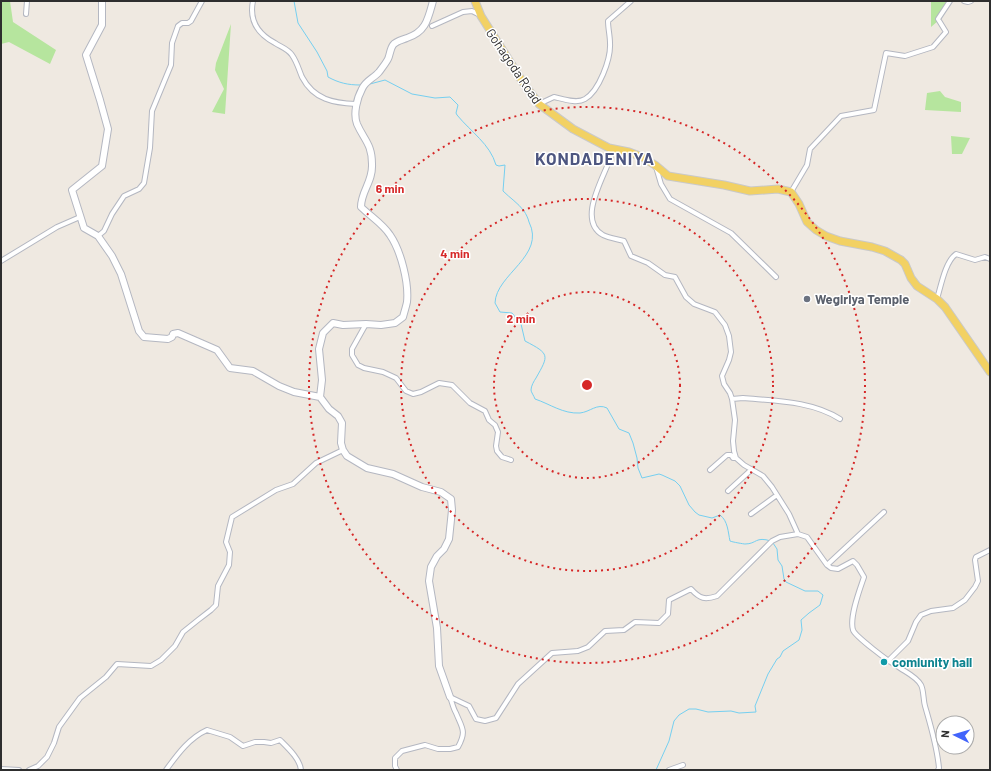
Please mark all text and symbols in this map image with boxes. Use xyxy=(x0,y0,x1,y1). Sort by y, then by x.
street label: Gohagoda Road xyxy=(483,25,545,107)
district label: KONDADENIYA xyxy=(535,148,655,168)
text: 6 min xyxy=(376,181,404,195)
text: 4 min xyxy=(440,246,470,260)
place label: Wegiriya Temple xyxy=(815,291,909,307)
marker: Wegiriya Temple xyxy=(802,294,812,304)
text: 2 min xyxy=(507,311,535,325)
centre of rings xyxy=(580,378,594,392)
place label: comiunity hall xyxy=(892,654,972,670)
marker: comiunity hall xyxy=(879,657,889,667)
north arrow xyxy=(935,715,975,755)
text: N xyxy=(938,730,951,738)

